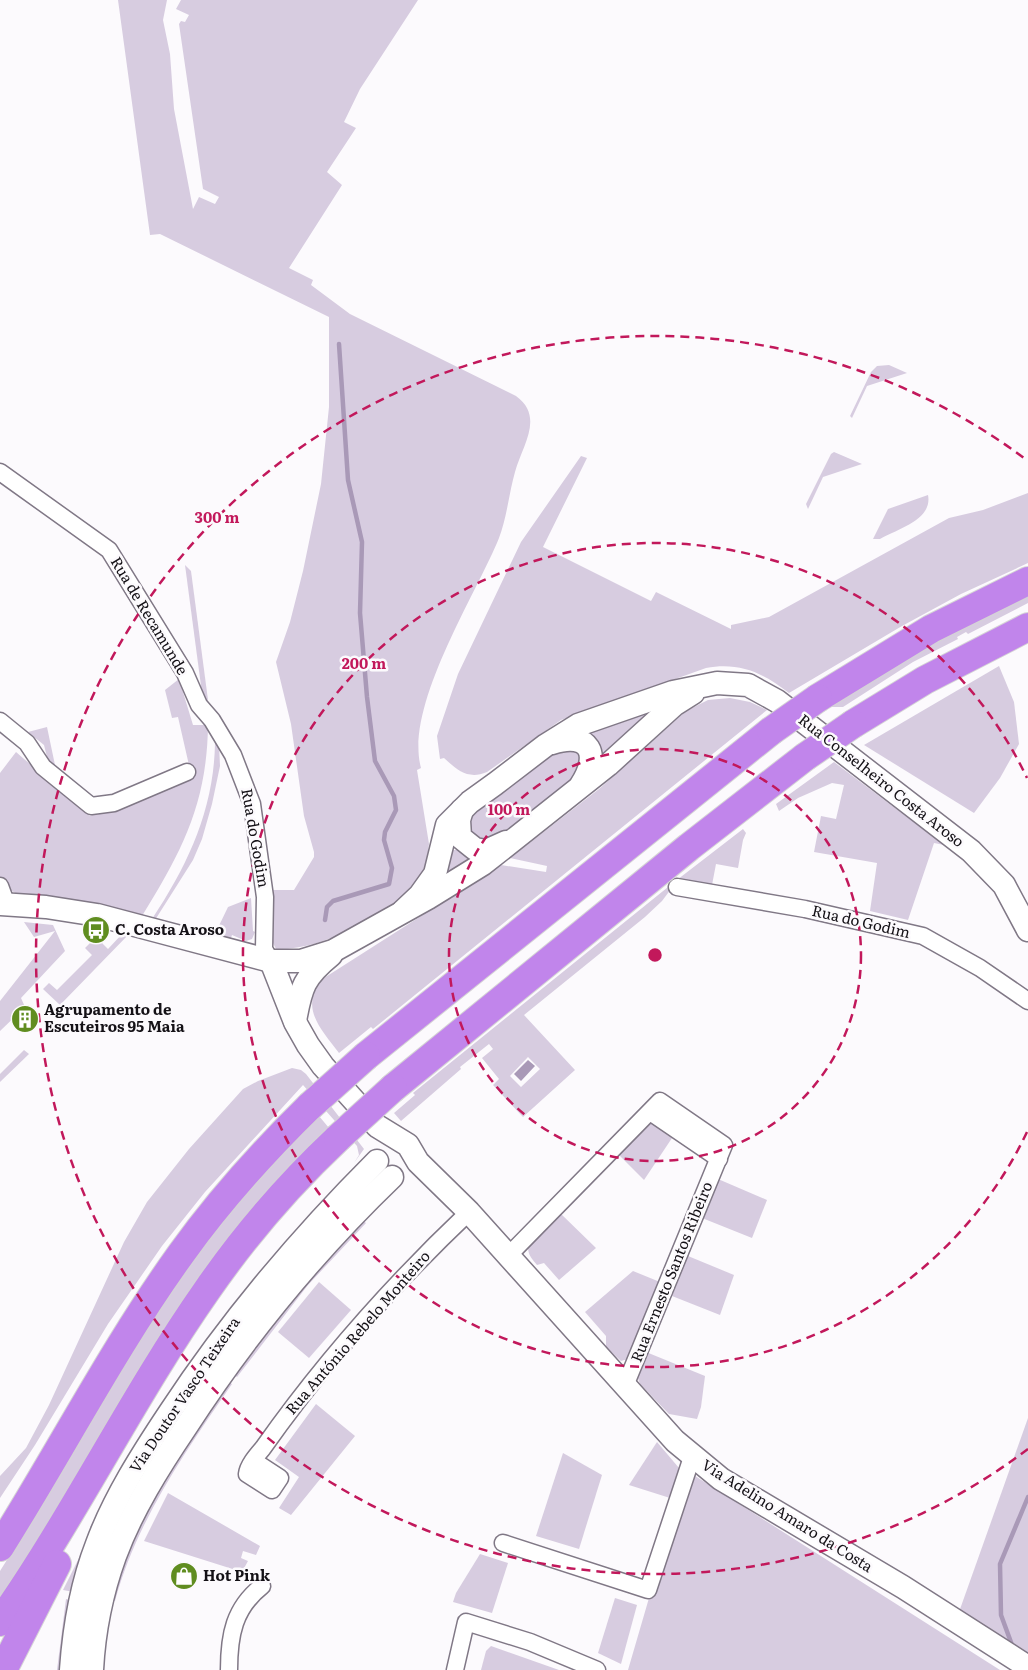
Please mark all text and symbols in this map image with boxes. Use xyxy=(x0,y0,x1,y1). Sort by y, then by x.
text: 300 m xyxy=(195,505,239,528)
street label: Rua de Recamunde xyxy=(106,552,195,679)
text: 200 m xyxy=(342,651,386,674)
street label: Rua Conselheiro Costa Aroso xyxy=(794,708,970,852)
street label: Rua do Godim xyxy=(236,786,277,890)
text: 100 m xyxy=(488,797,530,820)
street label: Rua do Godim xyxy=(810,898,913,943)
bus stop icon: C. Costa Aroso xyxy=(81,915,111,945)
place label: C. Costa Aroso xyxy=(115,917,224,940)
centre of rings xyxy=(646,946,664,964)
place label: Agrupamento de Escuteiros 95 Maia xyxy=(44,997,185,1037)
building icon: Agrupamento de Escuteiros 95 Maia xyxy=(10,1004,40,1034)
street label: Rua Ernesto Santos Ribeiro xyxy=(624,1177,717,1365)
street label: Rua António Rebelo Monteiro xyxy=(279,1245,435,1419)
street label: Via Doutor Vasco Teixeira xyxy=(123,1311,245,1477)
street label: Via Adelino Amaro da Costa xyxy=(698,1453,879,1577)
shop icon: Hot Pink xyxy=(169,1561,199,1591)
place label: Hot Pink xyxy=(203,1563,271,1586)

